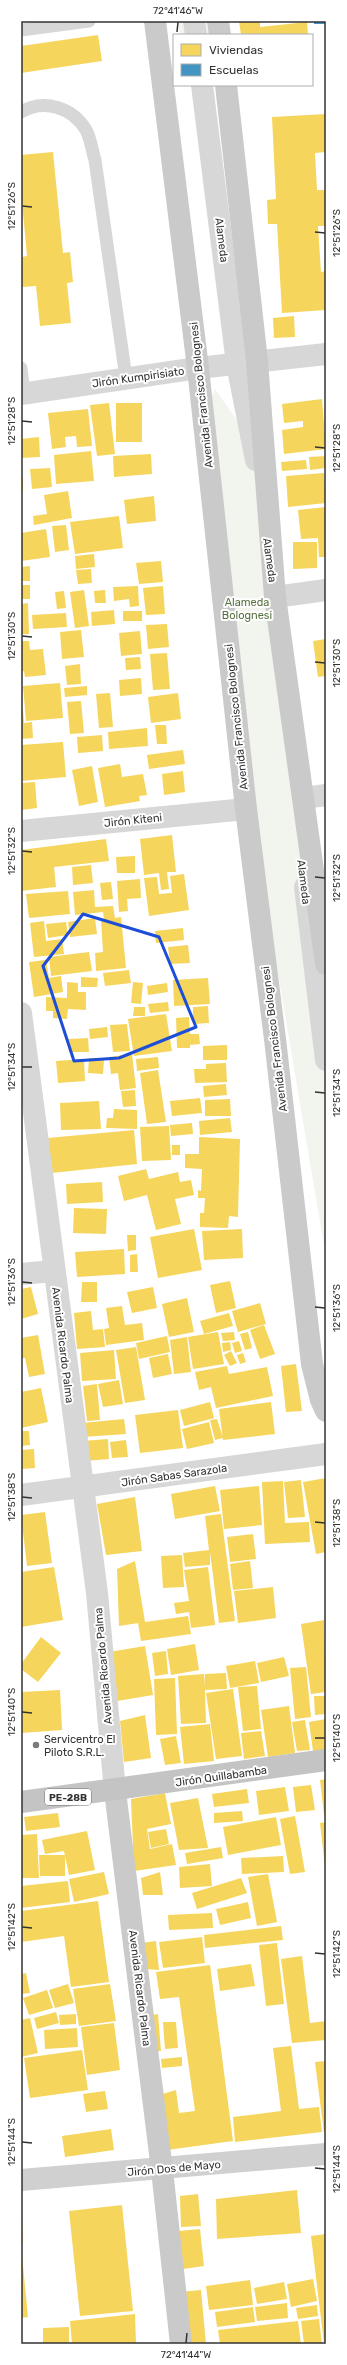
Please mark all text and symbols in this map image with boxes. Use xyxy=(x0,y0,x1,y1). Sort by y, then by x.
text: 72°41'46"W xyxy=(153,5,203,17)
legend xyxy=(173,34,313,86)
text: Viviendas xyxy=(209,43,263,57)
text: Escuelas xyxy=(209,63,259,77)
text: 12°51'26"S xyxy=(6,182,18,230)
text: 12°51'26"S xyxy=(331,209,343,257)
street label: Alameda xyxy=(212,217,231,263)
street label: Avenida Francisco Bolognesi xyxy=(187,321,216,469)
street label: Jirón Kumpirisiato xyxy=(91,365,185,390)
text: 12°51'28"S xyxy=(6,397,18,445)
text: 12°51'28"S xyxy=(331,424,343,472)
street label: Alameda xyxy=(260,537,279,583)
park label: Alameda Bolognesi xyxy=(222,596,272,622)
text: 12°51'30"S xyxy=(6,612,18,660)
text: 12°51'30"S xyxy=(331,639,343,687)
street label: Avenida Francisco Bolognesi xyxy=(222,643,251,791)
street label: Jirón Kiteni xyxy=(103,811,163,830)
text: 12°51'32"S xyxy=(6,827,18,875)
text: 12°51'32"S xyxy=(331,854,343,902)
street label: Alameda xyxy=(294,859,313,905)
street label: Avenida Francisco Bolognesi xyxy=(259,965,290,1112)
text: 12°51'34"S xyxy=(6,1043,18,1091)
text: 12°51'34"S xyxy=(331,1069,343,1117)
text: 12°51'36"S xyxy=(6,1258,18,1306)
text: 12°51'36"S xyxy=(331,1284,343,1332)
street label: Avenida Ricardo Palma xyxy=(49,1286,76,1404)
street label: Jirón Sabas Sarazola xyxy=(120,1462,228,1489)
text: 12°51'38"S xyxy=(6,1473,18,1521)
text: 12°51'38"S xyxy=(331,1499,343,1547)
street label: Avenida Ricardo Palma xyxy=(92,1607,115,1725)
text: 12°51'40"S xyxy=(6,1688,18,1736)
text: 12°51'40"S xyxy=(331,1714,343,1762)
place label: Servicentro El Piloto S.R.L. xyxy=(44,1733,115,1759)
marker: Servicentro El Piloto S.R.L. xyxy=(31,1740,41,1750)
street label: Jirón Quillabamba xyxy=(174,1764,268,1789)
road number: PE-28B xyxy=(45,1789,91,1805)
text: 12°51'42"S xyxy=(6,1903,18,1951)
street label: Avenida Ricardo Palma xyxy=(126,1929,153,2047)
text: 12°51'42"S xyxy=(331,1930,343,1978)
text: 12°51'44"S xyxy=(6,2118,18,2166)
text: 12°51'44"S xyxy=(331,2145,343,2193)
street label: Jirón Dos de Mayo xyxy=(127,2158,221,2179)
text: 72°41'44"W xyxy=(161,2349,211,2361)

